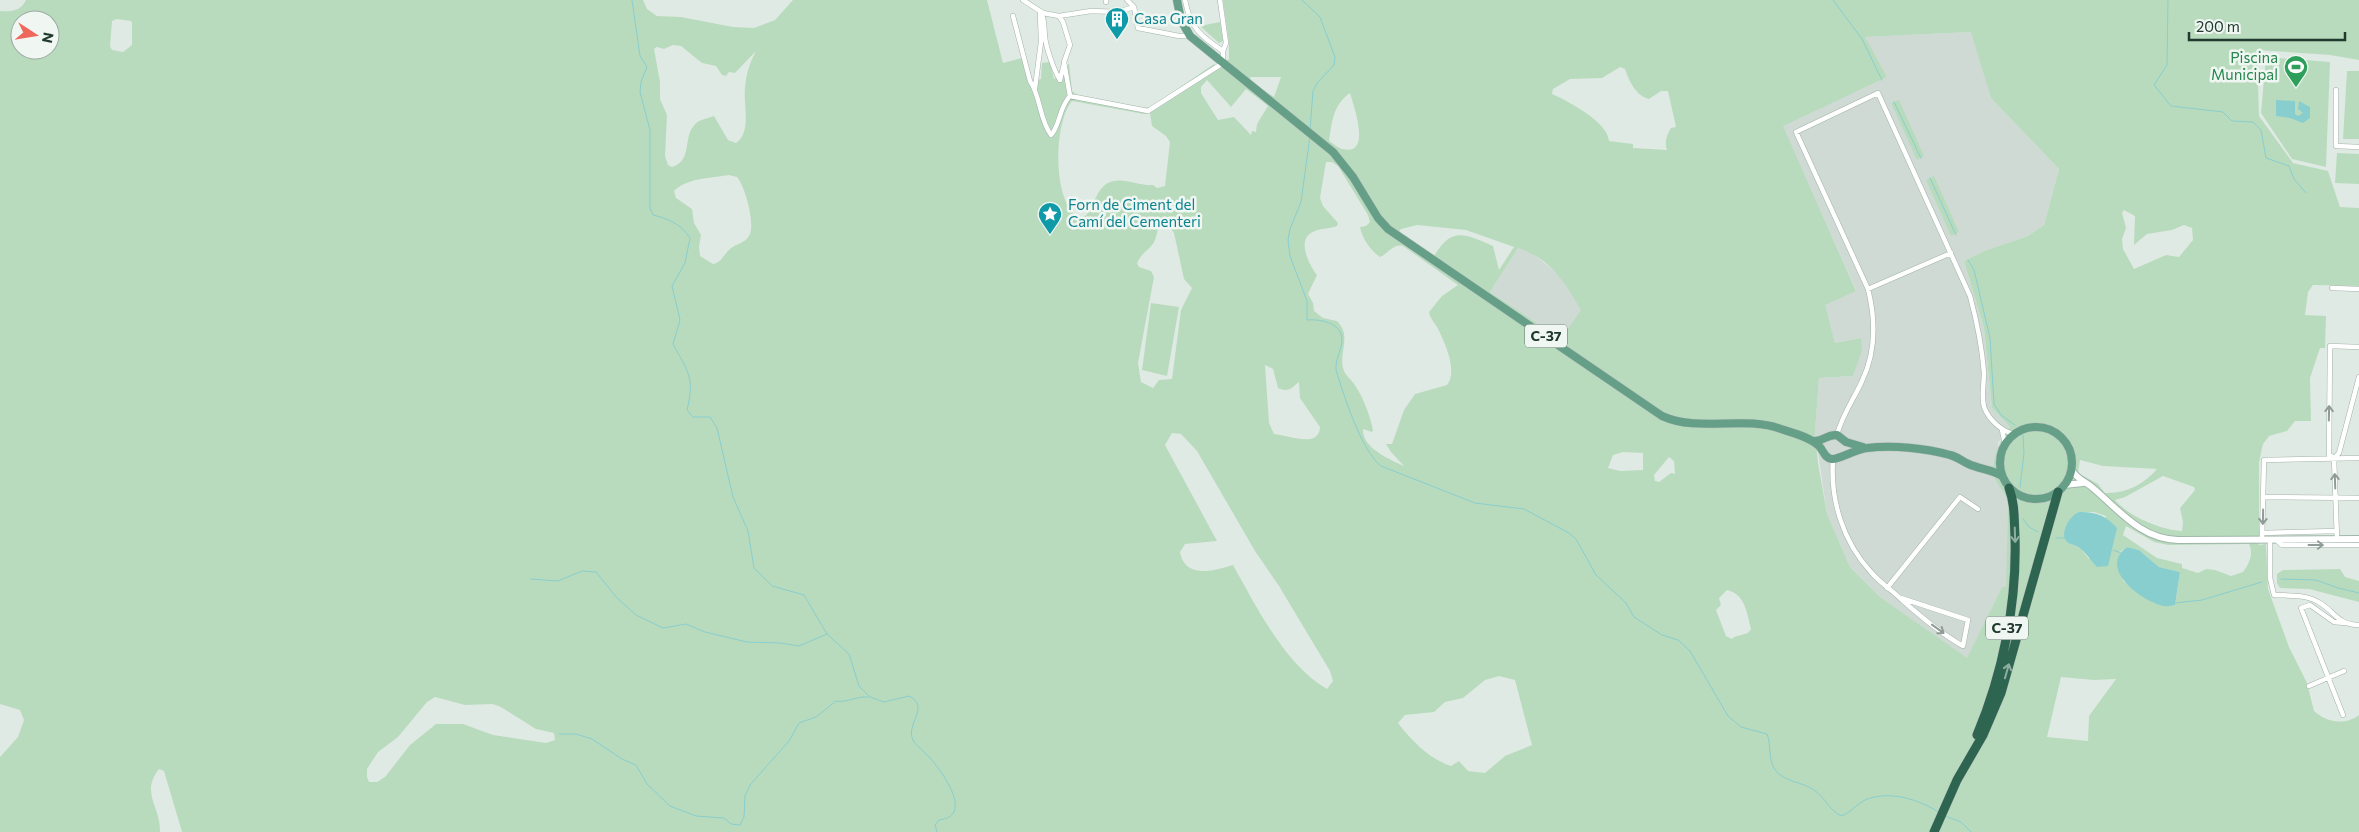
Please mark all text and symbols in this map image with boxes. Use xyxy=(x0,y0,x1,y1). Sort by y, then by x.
building icon: Casa Gran xyxy=(1104,6,1130,40)
place label: Casa Gran xyxy=(1134,9,1203,27)
north arrow xyxy=(10,10,60,60)
scale bar xyxy=(2189,10,2345,42)
text: 200 m xyxy=(2196,17,2240,35)
text: N xyxy=(39,31,58,45)
place label: Piscina Municipal xyxy=(2211,48,2278,83)
sports icon: Piscina Municipal xyxy=(2283,54,2309,88)
place label: Forn de Ciment del Camí del Cementeri xyxy=(1068,195,1201,230)
place icon: Forn de Ciment del Camí del Cementeri xyxy=(1037,201,1063,235)
road number: C-37 xyxy=(1525,324,1567,348)
one-way arrow xyxy=(2324,405,2334,421)
one-way arrow xyxy=(2331,473,2340,489)
one-way arrow xyxy=(2258,508,2268,525)
one-way arrow xyxy=(2010,527,2020,543)
one-way arrow xyxy=(2308,541,2324,550)
road number: C-37 xyxy=(1986,616,2028,640)
one-way arrow xyxy=(1931,624,1944,635)
one-way arrow xyxy=(2003,663,2013,679)

